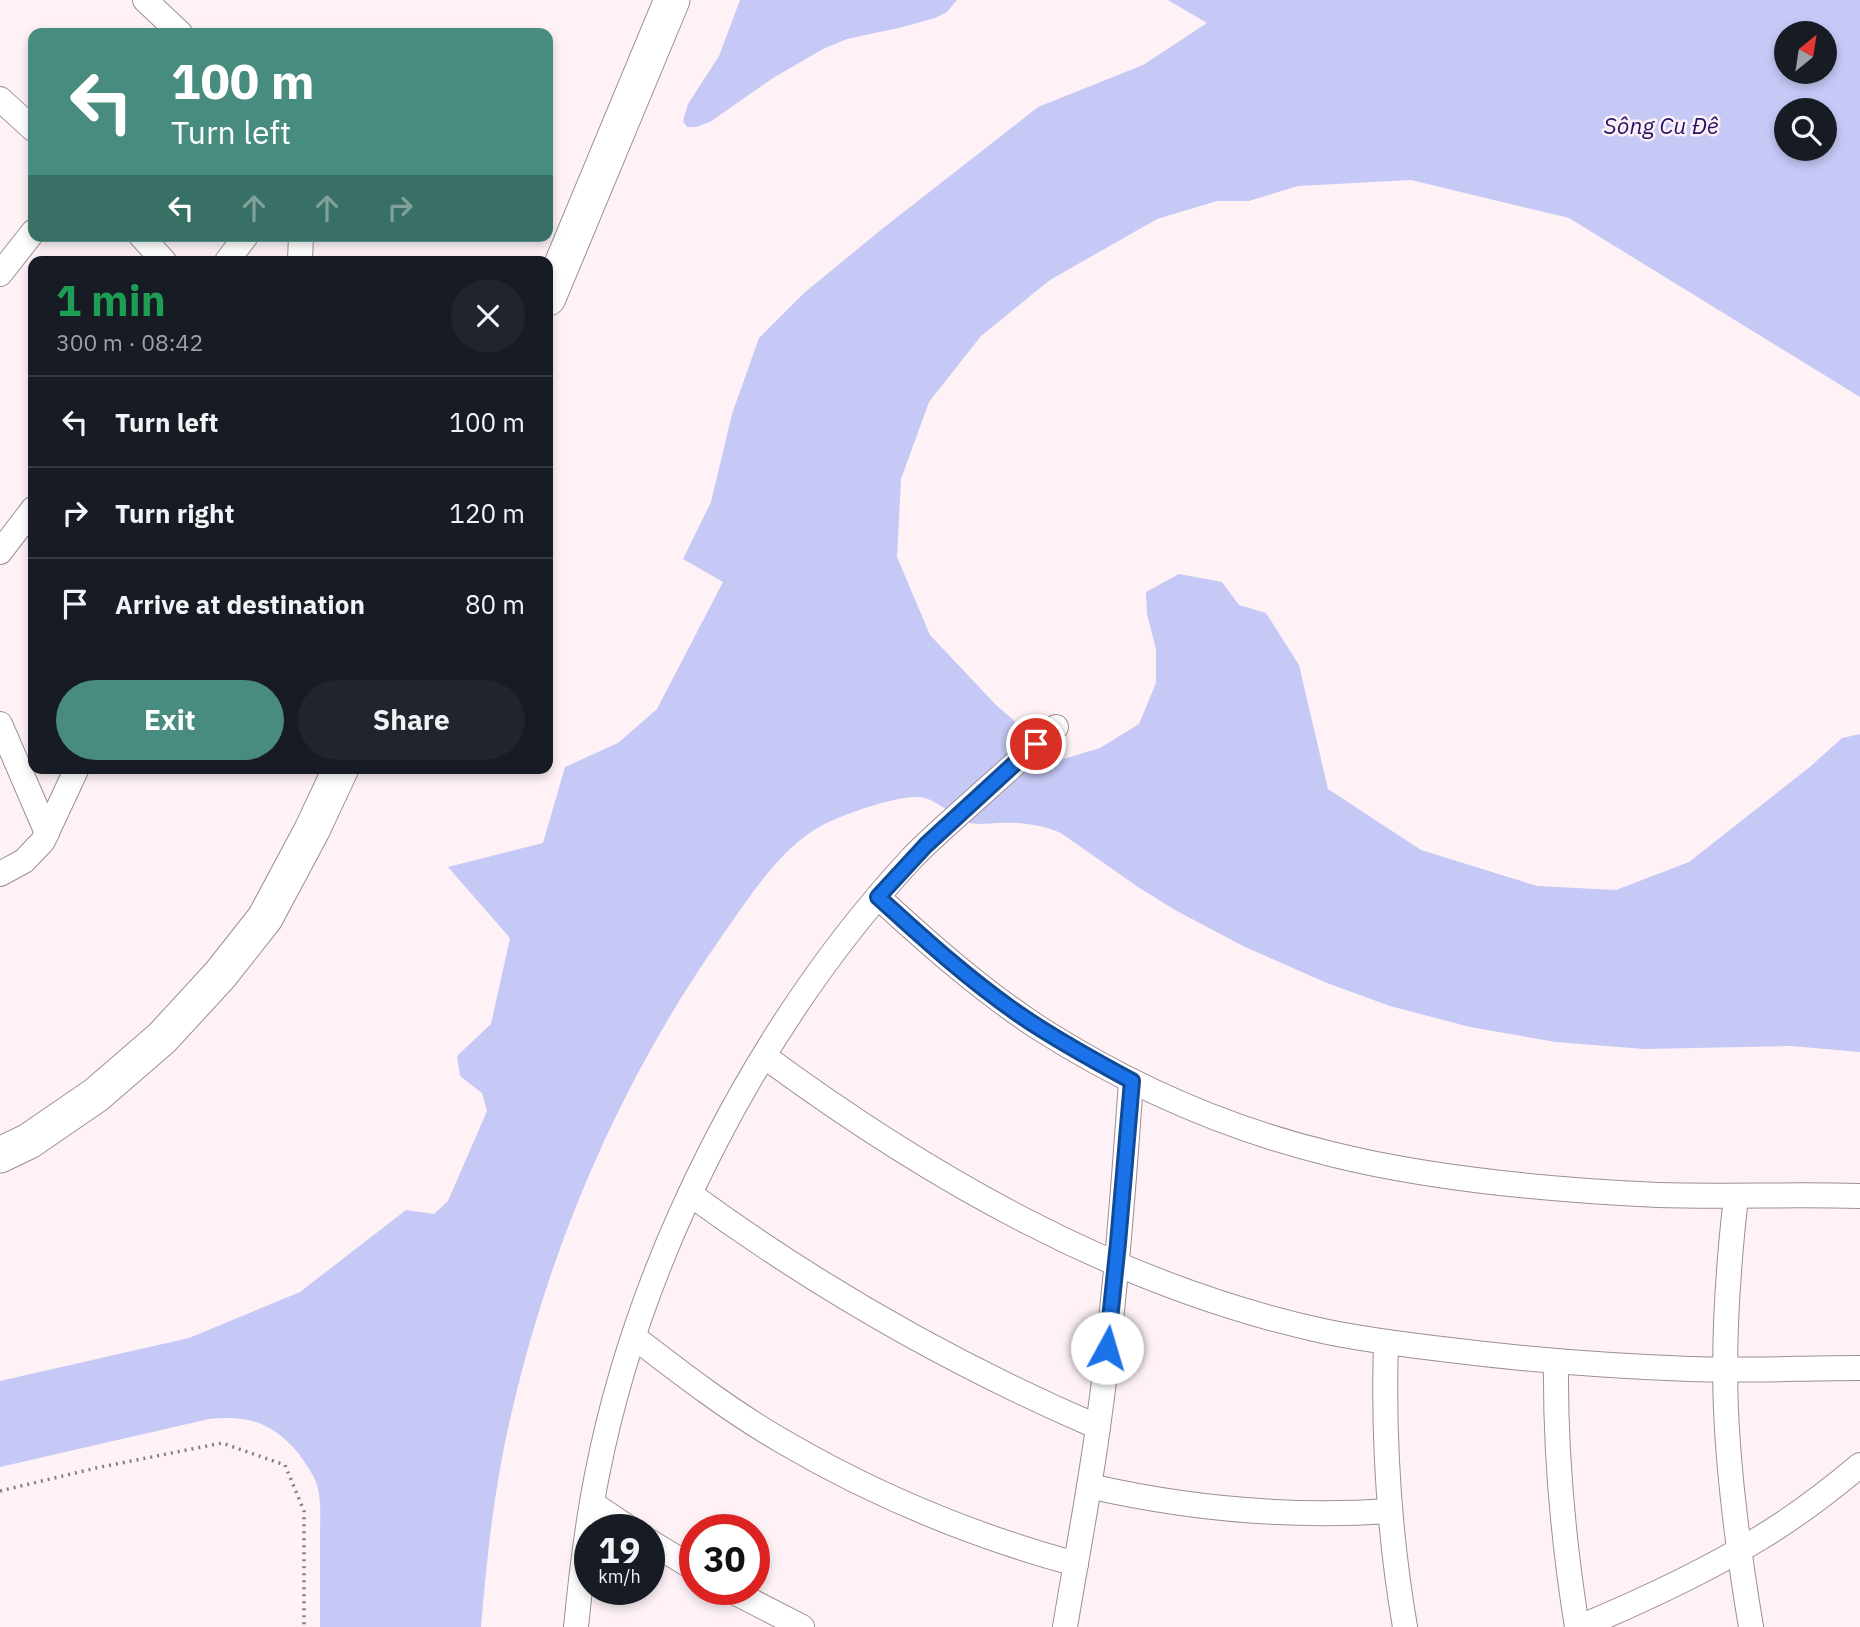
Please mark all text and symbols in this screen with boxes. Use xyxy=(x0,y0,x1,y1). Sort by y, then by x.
north arrow xyxy=(1774,21,1838,84)
map controls xyxy=(1774,21,1837,161)
text: 100 m xyxy=(171,49,315,112)
icon: left xyxy=(56,56,147,147)
button: search xyxy=(1774,98,1837,161)
water label: Sông Cu Đê xyxy=(1603,110,1719,140)
text: Turn left xyxy=(171,111,291,153)
icon: left xyxy=(162,189,200,227)
icon: ahead xyxy=(235,189,273,227)
icon: ahead xyxy=(308,189,346,227)
icon: right xyxy=(381,189,419,227)
text: 1 min xyxy=(56,273,166,328)
button: close xyxy=(451,279,525,353)
text: 300 m · 08:42 xyxy=(56,327,203,357)
icon: left xyxy=(56,403,94,441)
text: Turn left xyxy=(115,405,218,439)
text: 100 m xyxy=(449,405,525,439)
icon: right xyxy=(56,494,94,532)
text: Turn right xyxy=(115,496,234,530)
text: 120 m xyxy=(449,496,525,530)
icon: arrive xyxy=(56,585,94,623)
text: Arrive at destination xyxy=(115,587,365,621)
text: 80 m xyxy=(465,587,525,621)
button: Exit xyxy=(56,680,284,760)
button: Share xyxy=(298,680,525,760)
pin xyxy=(1006,714,1066,774)
icon: arrive xyxy=(1017,725,1055,763)
position arrow xyxy=(1070,1311,1144,1385)
speed limit sign: 30 xyxy=(679,1514,770,1605)
text: 19 xyxy=(598,1527,641,1573)
text: km/h xyxy=(598,1565,641,1588)

